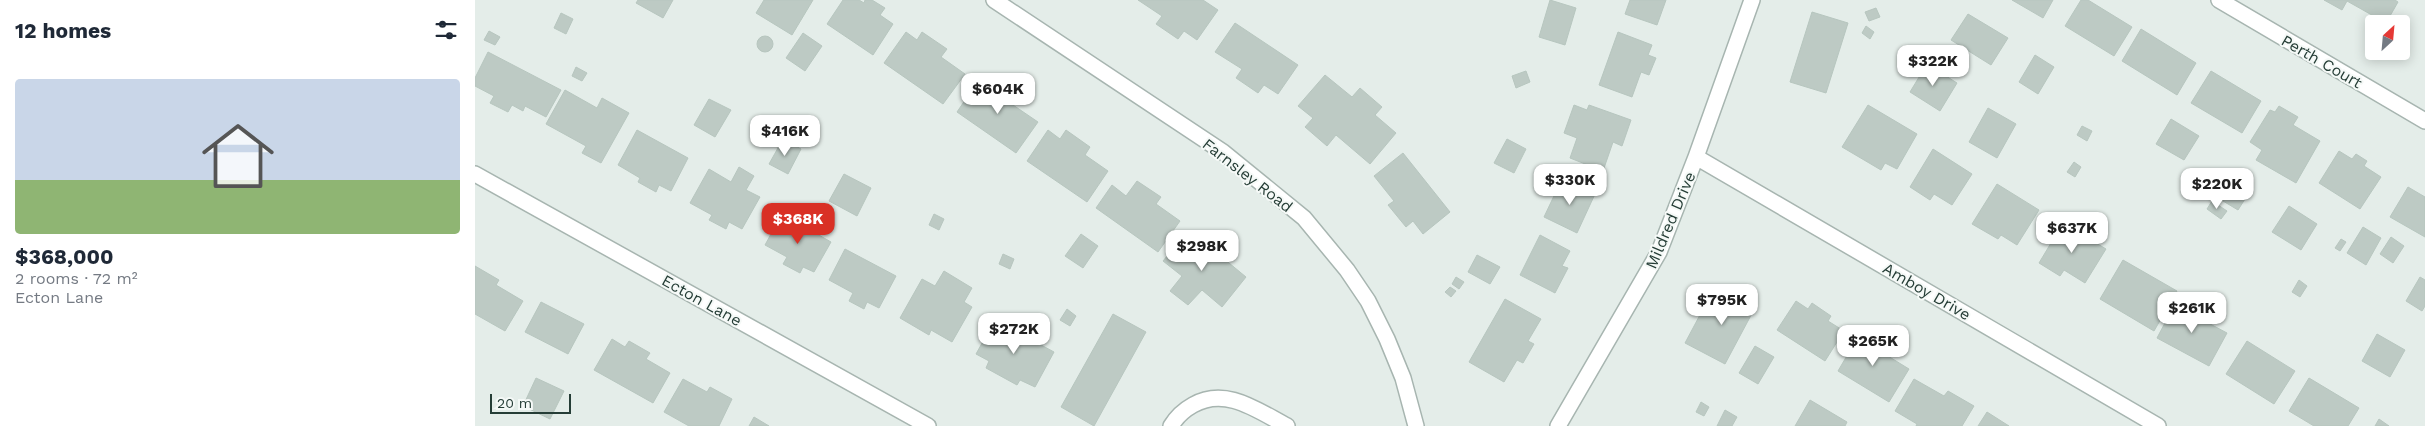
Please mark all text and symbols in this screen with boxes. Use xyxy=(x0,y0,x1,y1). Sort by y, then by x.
north arrow xyxy=(2365,15,2410,60)
map controls xyxy=(2365,15,2410,60)
icon: filters xyxy=(432,16,460,44)
text: 12 homes xyxy=(15,18,111,43)
street label: Perth Court xyxy=(2278,31,2366,92)
pin: $322K xyxy=(1898,44,1968,87)
text: $322K xyxy=(1908,51,1958,70)
pin: $604K xyxy=(963,72,1033,115)
text: $604K xyxy=(972,79,1024,98)
icon: home xyxy=(193,111,283,201)
pin: $416K xyxy=(750,114,820,157)
text: $416K xyxy=(761,121,809,140)
street label: Farnsley Road xyxy=(1199,134,1296,216)
pin: $330K xyxy=(1535,164,1605,206)
pin: $220K xyxy=(2182,168,2252,210)
street label: Mildred Drive xyxy=(1641,169,1699,272)
text: $330K xyxy=(1545,170,1595,189)
text: $220K xyxy=(2192,174,2242,193)
pin: $368K xyxy=(763,202,833,245)
text: $368K xyxy=(773,209,823,228)
pin: $637K xyxy=(2037,212,2107,254)
text: $637K xyxy=(2047,218,2097,237)
pin: $298K xyxy=(1167,230,1237,272)
text: $298K xyxy=(1177,236,1227,255)
text: $368,000 xyxy=(15,244,113,269)
street label: Amboy Drive xyxy=(1879,259,1974,324)
text: 2 rooms · 72 m² xyxy=(15,269,138,288)
street label: Ecton Lane xyxy=(659,271,745,330)
pin: $795K xyxy=(1687,284,1757,326)
text: Ecton Lane xyxy=(15,288,103,307)
text: $795K xyxy=(1697,290,1747,309)
pin: $261K xyxy=(2157,292,2227,334)
text: $261K xyxy=(2168,298,2216,317)
pin: $272K xyxy=(979,312,1049,355)
text: $272K xyxy=(989,319,1039,338)
pin: $265K xyxy=(1838,324,1908,367)
text: $265K xyxy=(1848,331,1898,350)
scale bar xyxy=(490,391,571,414)
text: 20 m xyxy=(497,395,532,411)

